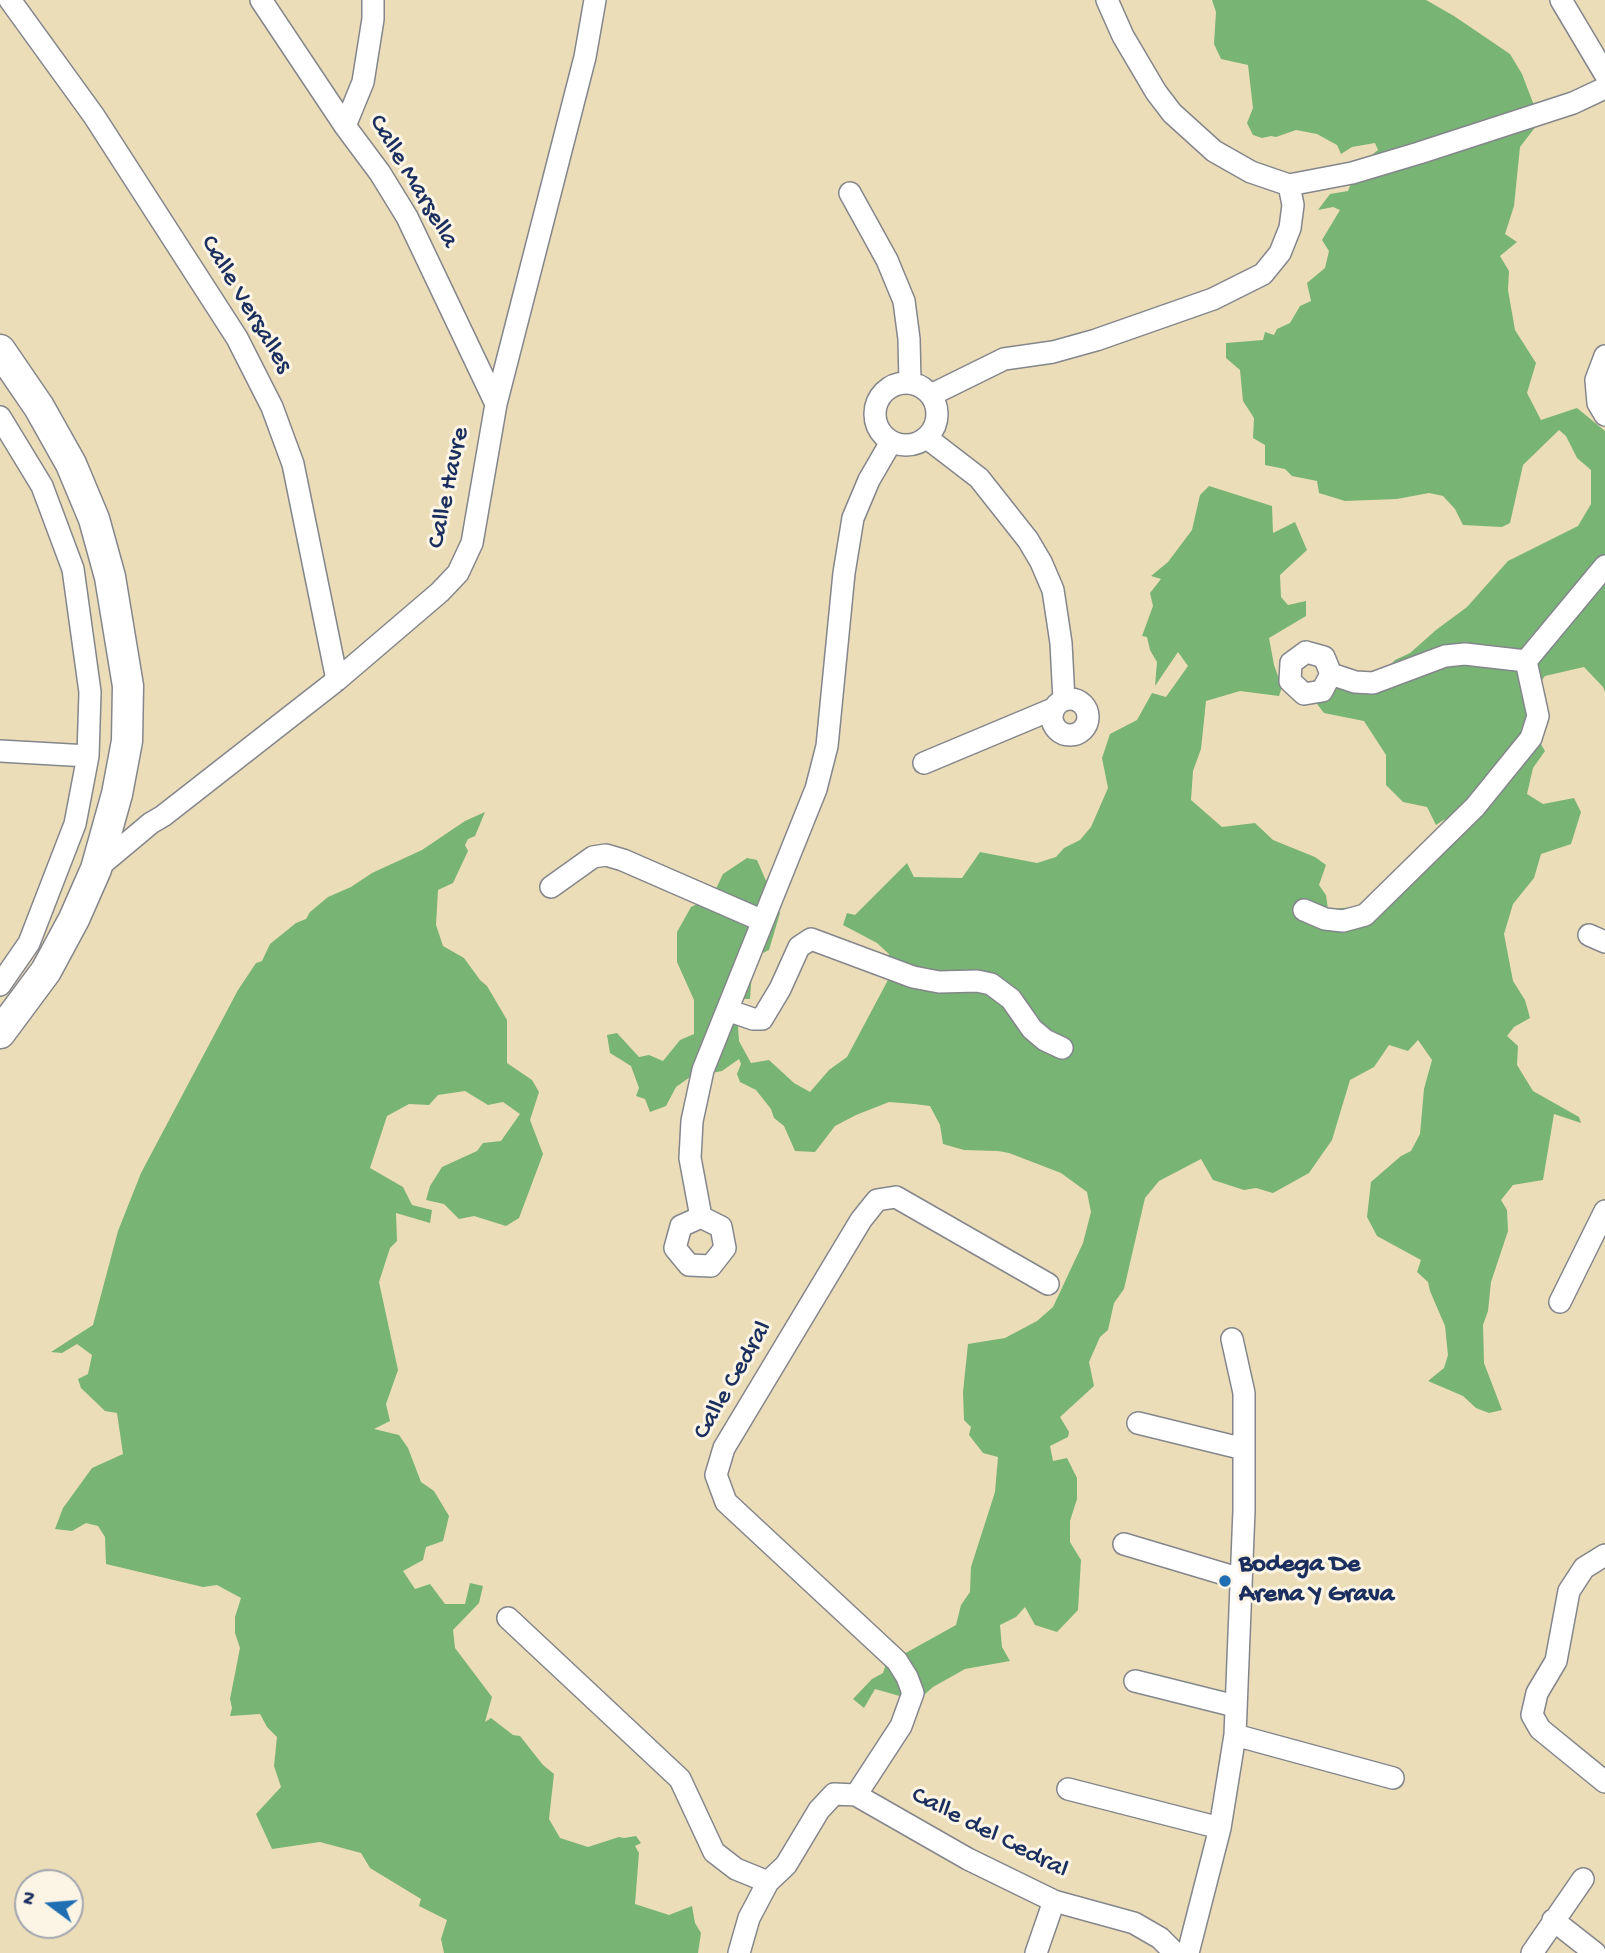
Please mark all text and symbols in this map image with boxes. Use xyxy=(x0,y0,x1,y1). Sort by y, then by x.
street label: Calle Marsella xyxy=(360,110,464,254)
street label: Calle Versalles xyxy=(192,230,298,380)
street label: Calle Havre xyxy=(422,425,478,551)
street label: Calle Cedral xyxy=(688,1316,780,1446)
place label: Bodega De Arena Y Grava xyxy=(1239,1550,1394,1612)
marker: Bodega De Arena Y Grava xyxy=(1217,1573,1233,1589)
street label: Calle del Cedral xyxy=(905,1781,1073,1887)
north arrow xyxy=(14,1869,84,1939)
text: N xyxy=(17,1889,43,1908)

